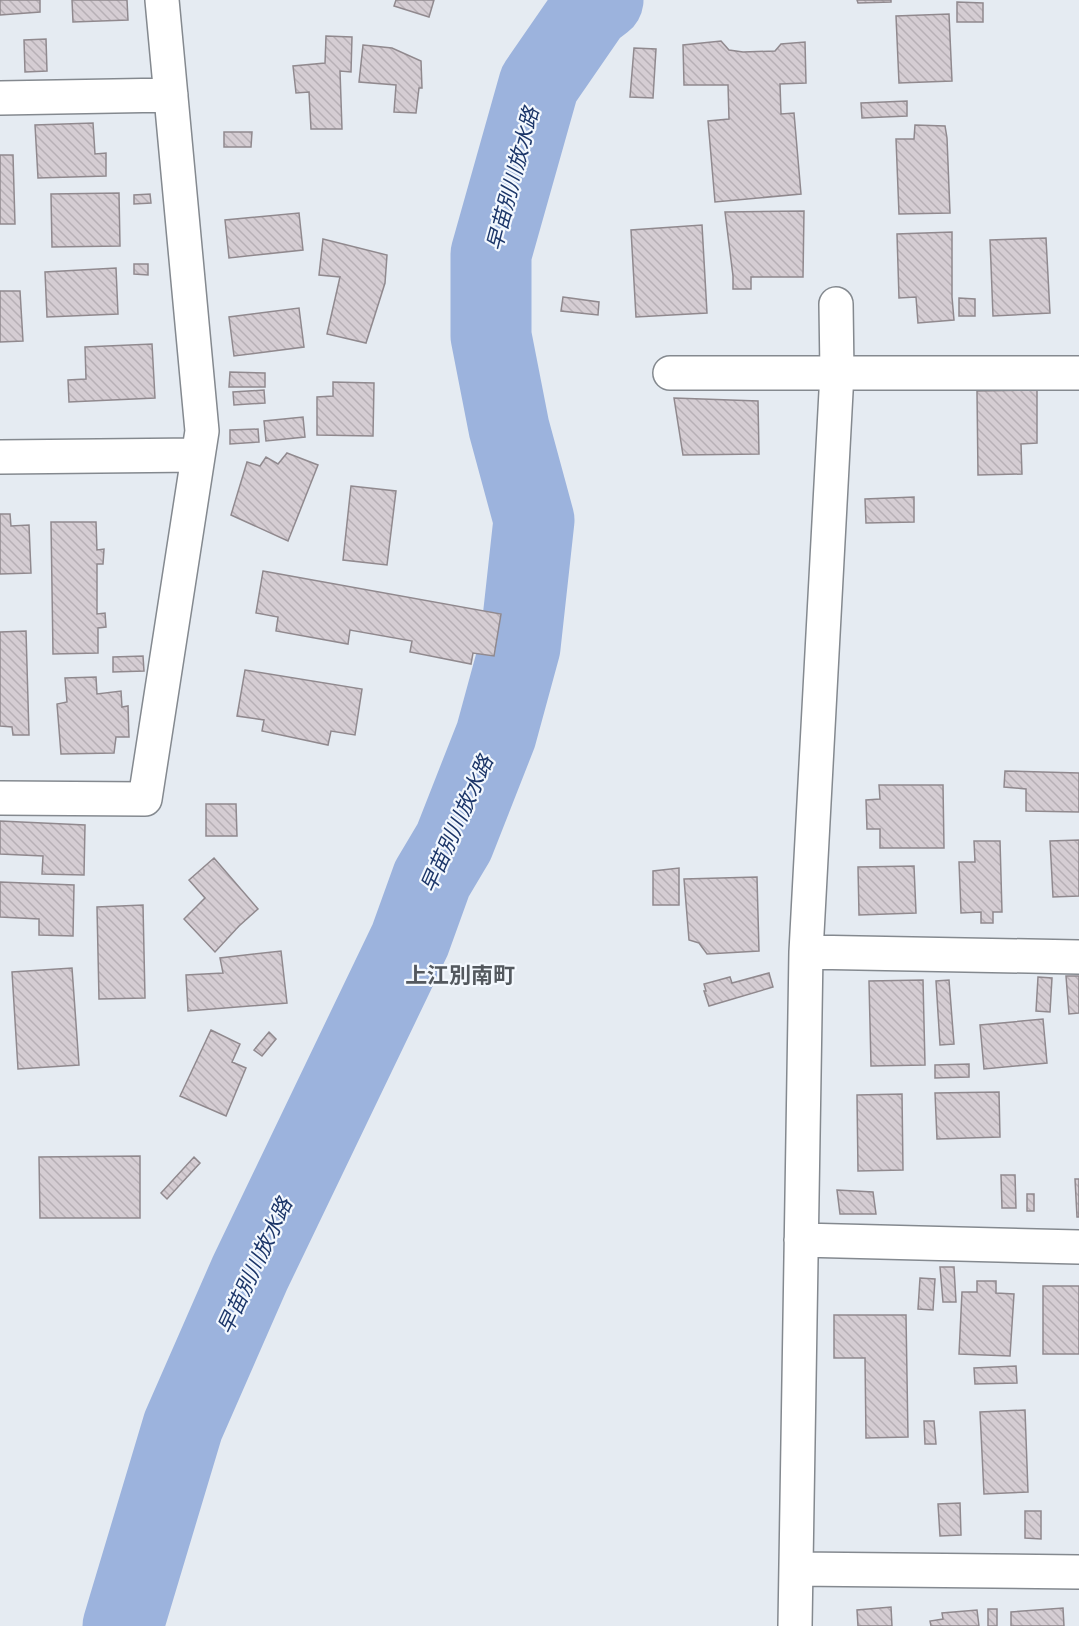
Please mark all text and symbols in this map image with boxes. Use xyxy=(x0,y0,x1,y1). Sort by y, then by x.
water label: 早苗別川放水路 xyxy=(481,103,544,253)
water label: 早苗別川放水路 xyxy=(415,750,499,896)
district label: 上江別南町 xyxy=(405,962,515,989)
water label: 早苗別川放水路 xyxy=(212,1192,298,1338)

